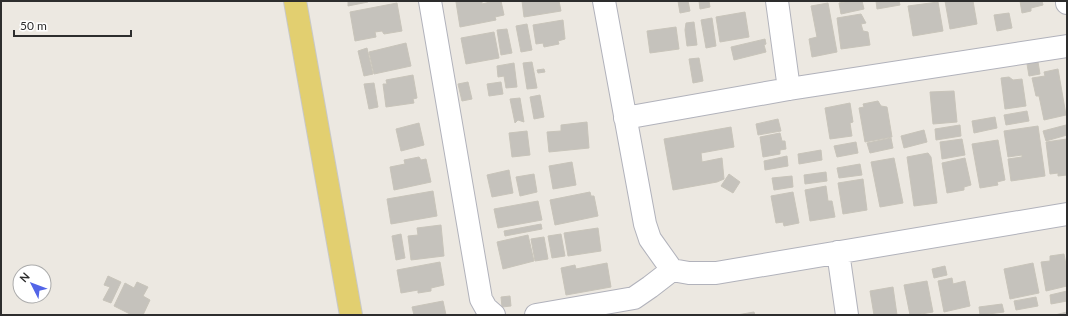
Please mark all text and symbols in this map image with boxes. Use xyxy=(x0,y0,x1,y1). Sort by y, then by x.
scale bar xyxy=(14,12,131,38)
text: 50 m xyxy=(20,18,47,33)
north arrow xyxy=(12,264,52,304)
text: N xyxy=(17,269,32,284)

